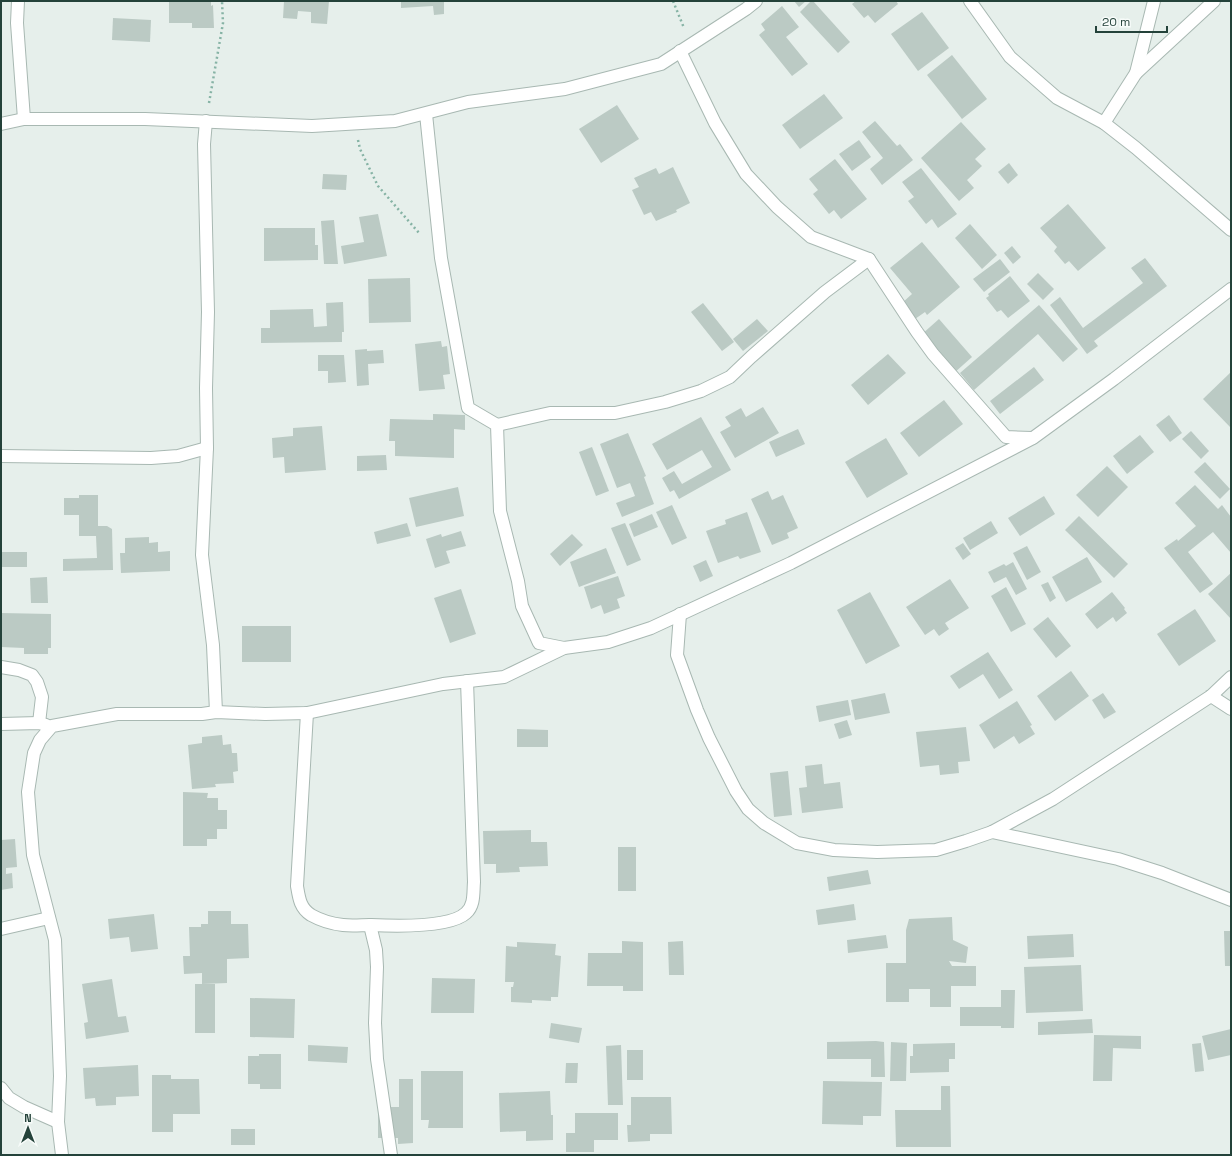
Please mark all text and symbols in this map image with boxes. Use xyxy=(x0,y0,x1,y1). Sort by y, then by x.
scale bar xyxy=(1096,8,1167,34)
text: 20 m xyxy=(1102,14,1130,30)
north arrow xyxy=(8,1108,48,1148)
text: N xyxy=(24,1111,32,1125)

